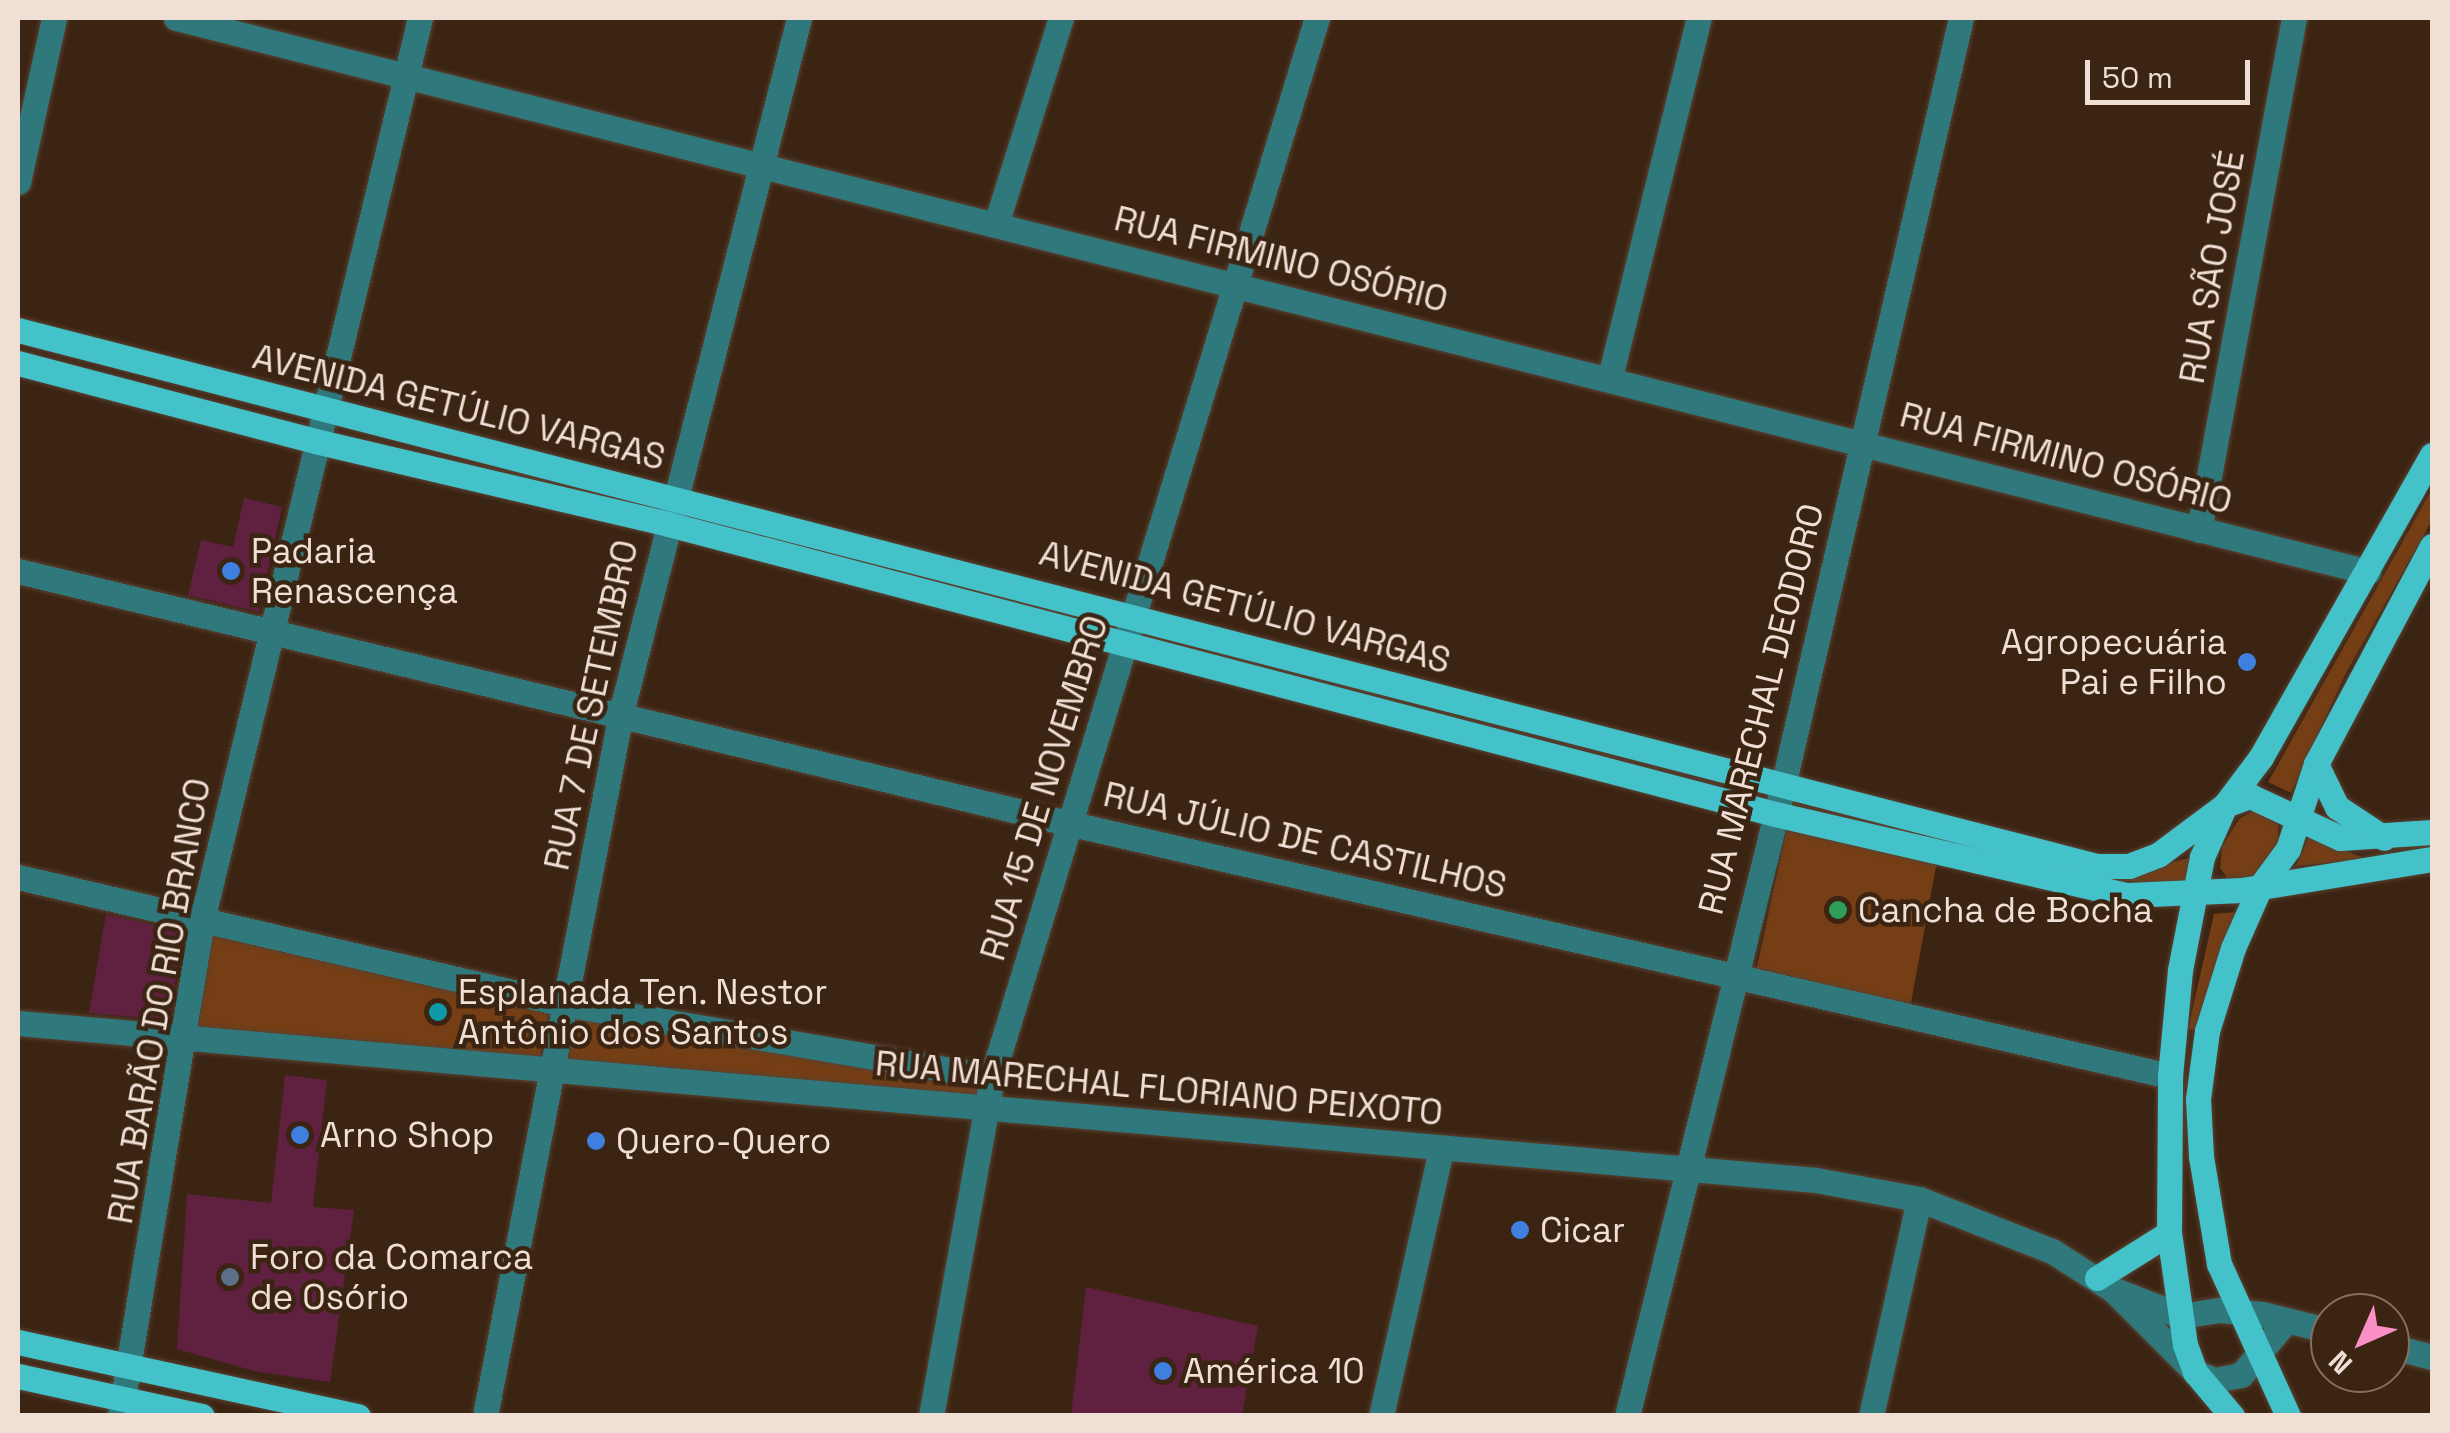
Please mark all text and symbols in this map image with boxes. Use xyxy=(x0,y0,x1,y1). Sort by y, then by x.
scale bar xyxy=(2090,40,2255,102)
text: 50 m xyxy=(2102,58,2173,97)
street label: RUA SÃO JOSÉ xyxy=(2171,147,2253,387)
street label: RUA FIRMINO OSÓRIO xyxy=(1110,197,1452,321)
street label: AVENIDA GETÚLIO VARGAS xyxy=(248,335,670,479)
street label: RUA FIRMINO OSÓRIO xyxy=(1895,393,2237,523)
street label: RUA MARECHAL DEODORO xyxy=(1689,499,1833,919)
place label: Padaria Renascença xyxy=(251,530,458,612)
street label: AVENIDA GETÚLIO VARGAS xyxy=(1035,532,1455,682)
street label: RUA 7 DE SETEMBRO xyxy=(535,536,647,874)
marker: Padaria Renascença xyxy=(220,560,242,582)
street label: RUA 15 DE NOVEMBRO xyxy=(971,610,1117,966)
place label: Agropecuária Pai e Filho xyxy=(2001,621,2227,703)
marker: Agropecuária Pai e Filho xyxy=(2236,651,2258,673)
street label: RUA JÚLIO DE CASTILHOS xyxy=(1099,773,1511,907)
street label: RUA BARÃO DO RIO BRANCO xyxy=(99,775,219,1227)
place label: Cancha de Bocha xyxy=(1858,889,2153,931)
marker: Cancha de Bocha xyxy=(1827,899,1849,921)
place label: Esplanada Ten. Nestor Antônio dos Santos xyxy=(458,971,830,1053)
marker: Esplanada Ten. Nestor Antônio dos Santos xyxy=(427,1001,449,1023)
street label: RUA MARECHAL FLORIANO PEIXOTO xyxy=(873,1042,1445,1134)
place label: Arno Shop xyxy=(320,1114,494,1156)
place label: Quero-Quero xyxy=(616,1120,831,1162)
marker: Arno Shop xyxy=(289,1124,311,1146)
marker: Quero-Quero xyxy=(585,1130,607,1152)
place label: Cicar xyxy=(1540,1209,1625,1251)
marker: Cicar xyxy=(1509,1219,1531,1241)
place label: Foro da Comarca de Osório xyxy=(250,1236,533,1318)
marker: Foro da Comarca de Osório xyxy=(219,1266,241,1288)
north arrow xyxy=(2310,1293,2410,1393)
text: N xyxy=(2321,1343,2360,1382)
place label: América 10 xyxy=(1183,1350,1365,1392)
marker: América 10 xyxy=(1152,1360,1174,1382)

